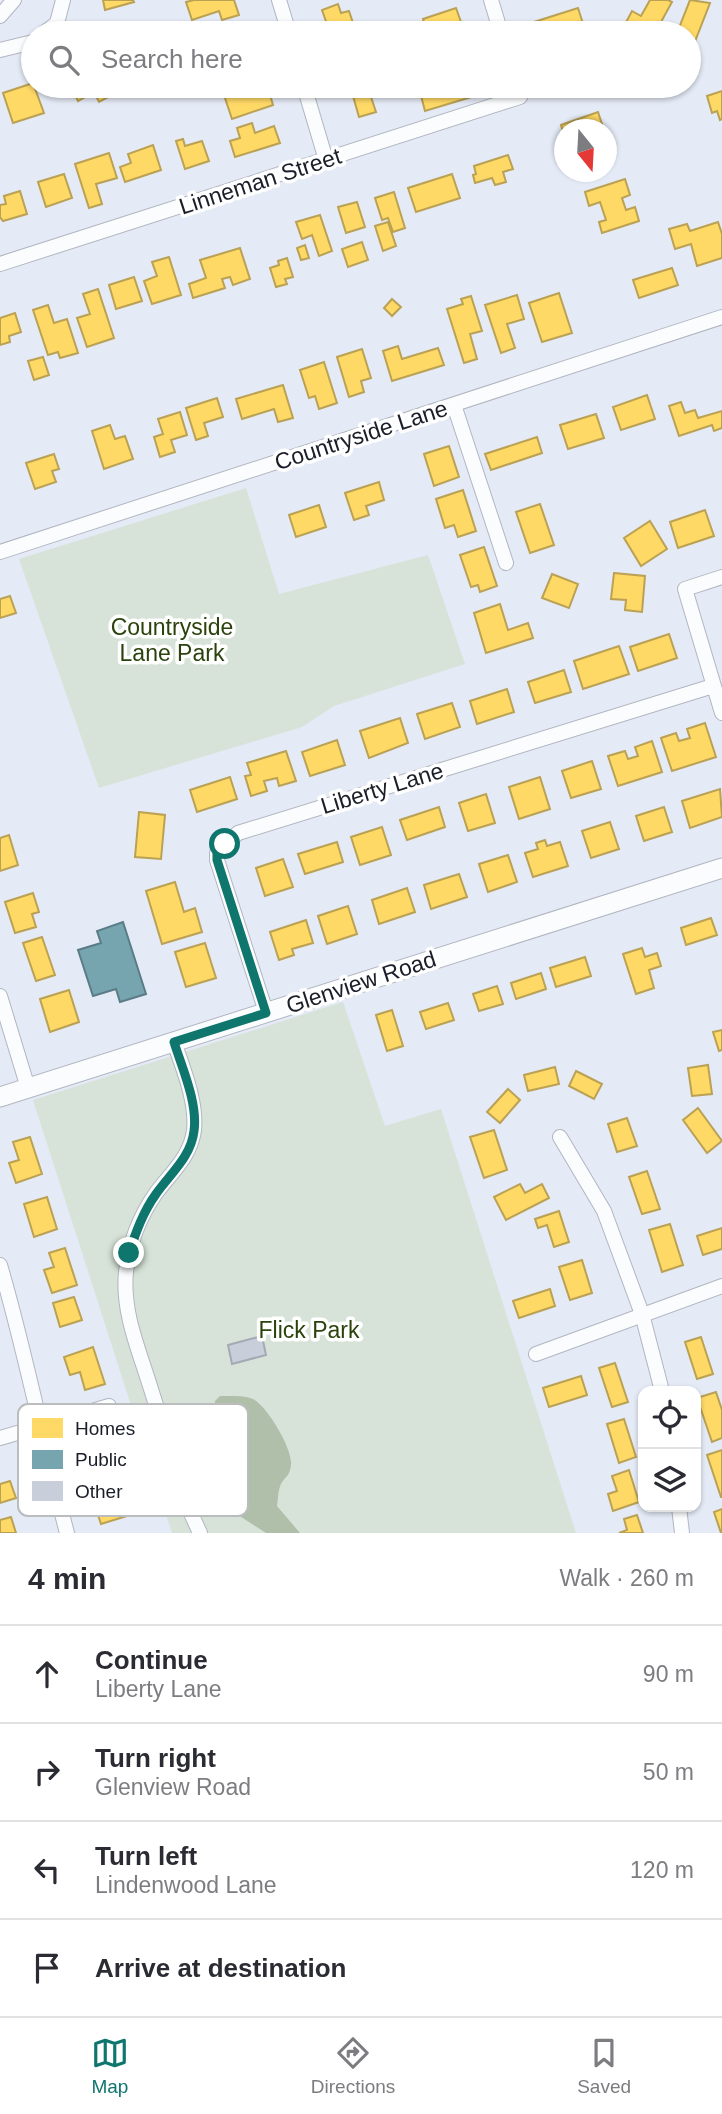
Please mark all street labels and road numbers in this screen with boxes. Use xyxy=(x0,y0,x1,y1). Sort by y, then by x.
street label: Linneman Street xyxy=(176,142,345,219)
street label: Countryside Lane xyxy=(271,395,451,475)
street label: Liberty Lane xyxy=(318,757,446,819)
street label: Glenview Road xyxy=(283,946,439,1018)

